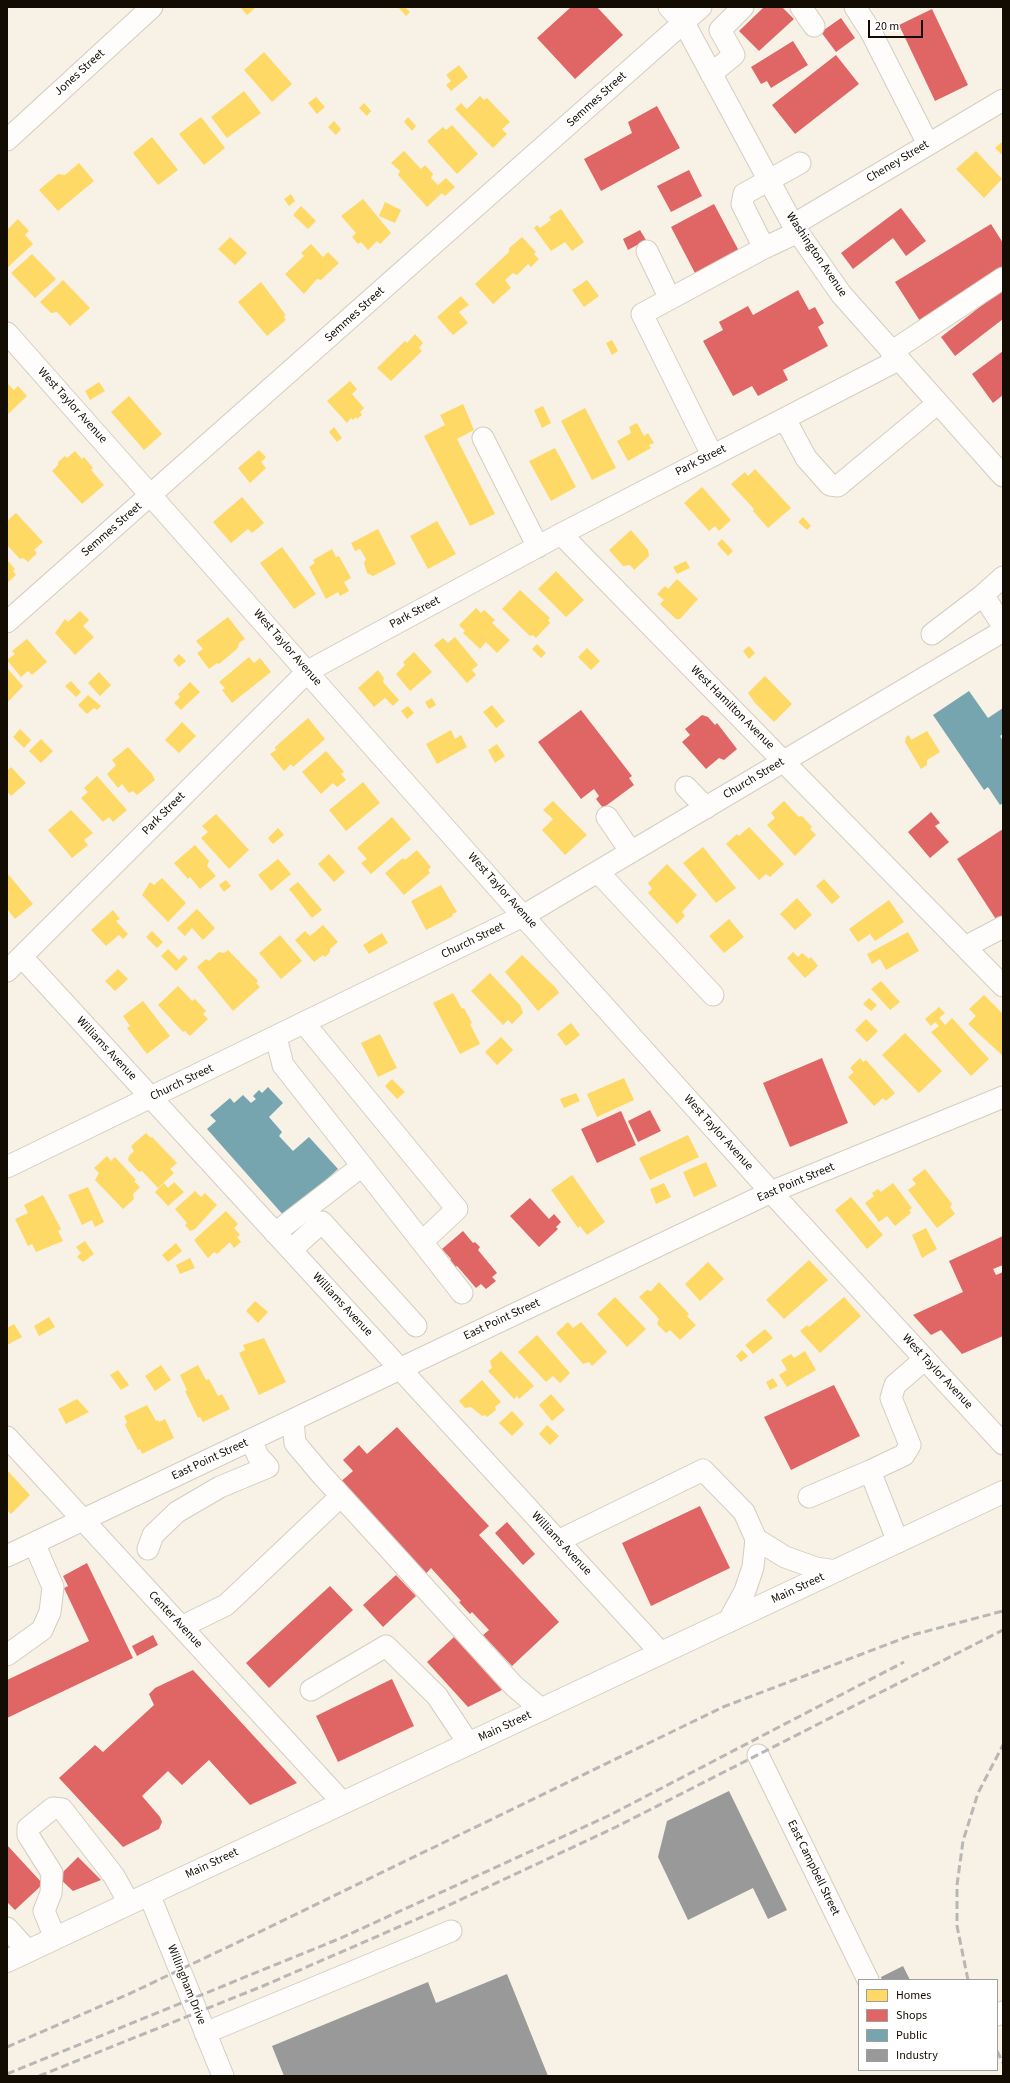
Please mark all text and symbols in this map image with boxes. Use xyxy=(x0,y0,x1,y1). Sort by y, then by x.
scale bar xyxy=(870,12,925,38)
text: 20 m xyxy=(875,18,899,35)
street label: Jones Street xyxy=(52,47,108,99)
street label: Semmes Street xyxy=(564,69,630,131)
street label: Cheney Street xyxy=(864,138,932,186)
street label: Washington Avenue xyxy=(782,210,850,300)
street label: Semmes Street xyxy=(322,284,388,346)
street label: West Taylor Avenue xyxy=(34,365,110,447)
street label: Park Street xyxy=(673,442,729,480)
street label: Semmes Street xyxy=(79,500,145,560)
street label: Park Street xyxy=(387,594,443,632)
street label: West Taylor Avenue xyxy=(250,607,324,689)
street label: West Hamilton Avenue xyxy=(687,663,777,753)
street label: Church Street xyxy=(721,755,787,803)
street label: Park Street xyxy=(140,790,188,838)
street label: West Taylor Avenue xyxy=(464,850,540,932)
street label: Church Street xyxy=(439,920,507,962)
street label: Williams Avenue xyxy=(73,1014,139,1084)
street label: Church Street xyxy=(148,1062,216,1104)
street label: West Taylor Avenue xyxy=(680,1092,756,1174)
street label: East Point Street xyxy=(755,1160,837,1206)
street label: Williams Avenue xyxy=(309,1270,375,1340)
street label: East Point Street xyxy=(461,1296,543,1344)
street label: West Taylor Avenue xyxy=(899,1332,975,1412)
street label: East Point Street xyxy=(169,1436,251,1484)
street label: Williams Avenue xyxy=(528,1509,594,1579)
street label: Main Street xyxy=(769,1570,827,1608)
street label: Center Avenue xyxy=(145,1588,205,1652)
street label: Main Street xyxy=(476,1708,534,1746)
street label: East Campbell Street xyxy=(784,1818,842,1918)
street label: Main Street xyxy=(183,1845,241,1883)
street label: Willingham Drive xyxy=(163,1943,209,2027)
legend xyxy=(858,1979,998,2071)
text: Homes xyxy=(896,1987,931,2004)
text: Shops xyxy=(896,2007,927,2024)
text: Public xyxy=(896,2027,927,2044)
text: Industry xyxy=(896,2047,938,2064)

